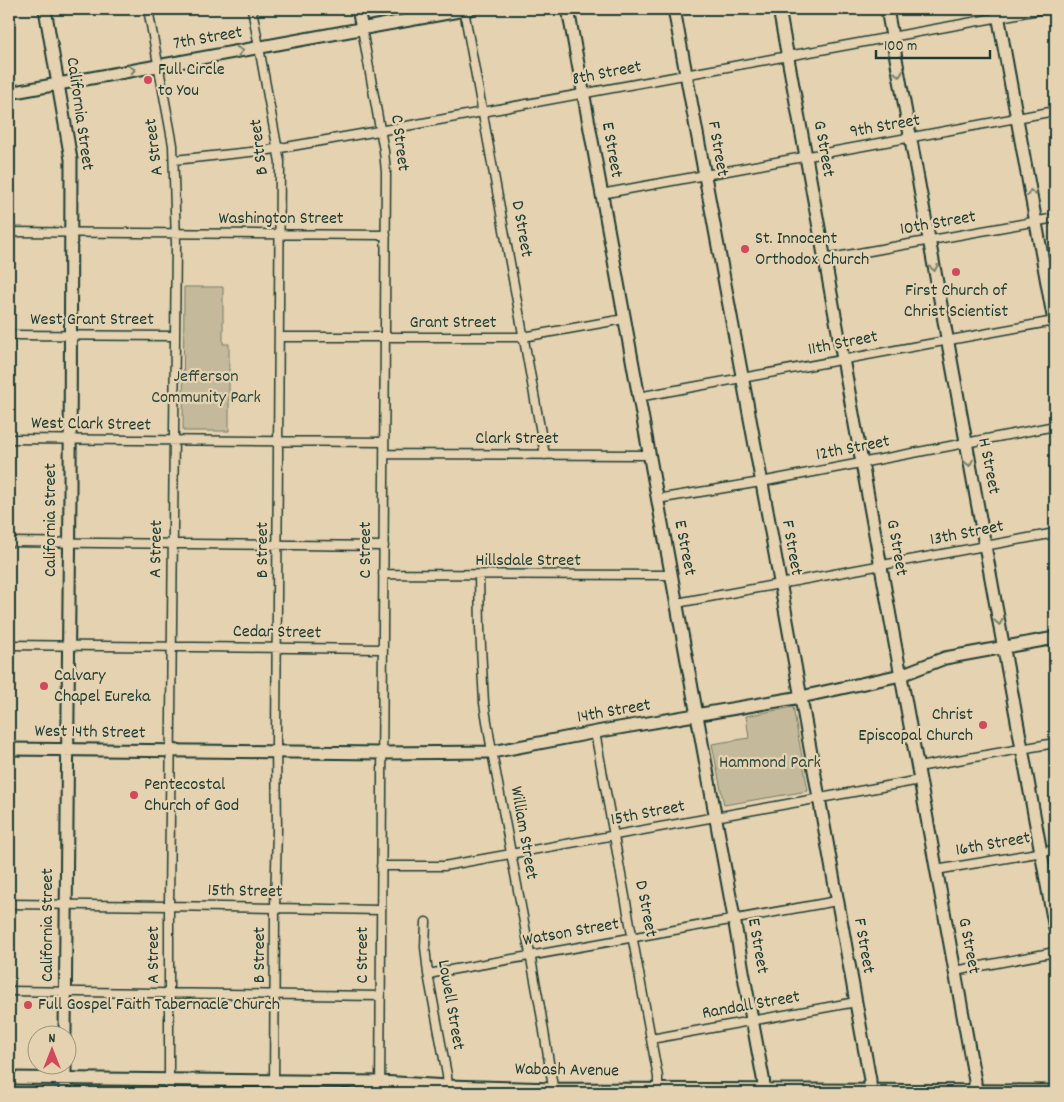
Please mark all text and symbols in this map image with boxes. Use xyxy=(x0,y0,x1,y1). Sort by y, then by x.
street label: 7th Street xyxy=(172,21,245,57)
scale bar xyxy=(876,28,990,60)
text: 100 m xyxy=(884,36,917,58)
one-way arrow xyxy=(236,46,245,56)
street label: 8th Street xyxy=(570,55,644,93)
street label: California Street xyxy=(59,56,99,172)
place label: Full Circle to You xyxy=(158,58,225,104)
one-way arrow xyxy=(128,65,137,75)
one-way arrow xyxy=(893,69,903,78)
marker: Full Circle to You xyxy=(142,74,154,86)
street label: 9th Street xyxy=(848,108,922,145)
street label: C Street xyxy=(383,113,415,173)
street label: A Street xyxy=(139,116,171,177)
street label: B Street xyxy=(244,117,276,177)
street label: F Street xyxy=(700,119,734,179)
street label: G Street xyxy=(806,119,840,180)
street label: E Street xyxy=(594,120,628,180)
one-way arrow xyxy=(1026,189,1036,198)
street label: D Street xyxy=(504,199,538,260)
street label: 10th Street xyxy=(898,205,978,243)
street label: Washington Street xyxy=(219,207,344,232)
place label: St. Innocent Orthodox Church xyxy=(755,227,869,273)
marker: St. Innocent Orthodox Church xyxy=(739,243,751,255)
one-way arrow xyxy=(929,264,939,273)
marker: First Church of Christ Scientist xyxy=(950,266,962,278)
place label: First Church of Christ Scientist xyxy=(904,279,1009,325)
street label: West Grant Street xyxy=(30,308,154,333)
street label: Grant Street xyxy=(409,311,497,336)
street label: 11th Street xyxy=(806,325,880,363)
park label: Jefferson Community Park xyxy=(151,365,261,411)
street label: West Clark Street xyxy=(31,411,152,439)
street label: Clark Street xyxy=(475,427,559,452)
street label: 12th Street xyxy=(814,430,892,468)
street label: H Street xyxy=(970,436,1006,497)
one-way arrow xyxy=(964,458,974,467)
street label: California Street xyxy=(39,463,64,577)
street label: 13th Street xyxy=(928,515,1006,553)
street label: E Street xyxy=(666,518,702,578)
street label: F Street xyxy=(774,518,808,578)
street label: G Street xyxy=(879,518,913,579)
street label: A Street xyxy=(144,520,170,578)
street label: B Street xyxy=(251,521,276,578)
street label: C Street xyxy=(354,521,379,578)
street label: Hillsdale Street xyxy=(475,549,581,574)
one-way arrow xyxy=(993,618,1003,627)
street label: Cedar Street xyxy=(233,620,322,646)
place label: Calvary Chapel Eureka xyxy=(54,664,151,710)
marker: Calvary Chapel Eureka xyxy=(38,680,50,692)
street label: 14th Street xyxy=(575,693,653,731)
place label: Christ Episcopal Church xyxy=(858,703,973,749)
marker: Christ Episcopal Church xyxy=(977,719,989,731)
street label: West 14th Street xyxy=(34,720,146,746)
park label: Hammond Park xyxy=(719,751,821,776)
place label: Pentecostal Church of God xyxy=(144,773,239,819)
street label: William Street xyxy=(503,784,544,882)
marker: Pentecostal Church of God xyxy=(128,789,140,801)
street label: 15th Street xyxy=(609,795,688,833)
street label: 16th Street xyxy=(954,826,1033,864)
street label: California Street xyxy=(36,868,61,982)
street label: 15th Street xyxy=(207,879,283,905)
street label: D Street xyxy=(627,879,663,940)
street label: Watson Street xyxy=(521,912,621,954)
street label: E Street xyxy=(740,916,774,976)
street label: F Street xyxy=(846,916,880,976)
street label: G Street xyxy=(950,916,986,977)
street label: A Street xyxy=(142,926,167,984)
street label: B Street xyxy=(248,926,273,983)
street label: C Street xyxy=(351,926,376,983)
street label: Lowell Street xyxy=(430,958,470,1052)
street label: Randall Street xyxy=(700,985,802,1027)
place label: Full Gospel Faith Tabernacle Church xyxy=(38,993,280,1018)
marker: Full Gospel Faith Tabernacle Church xyxy=(22,999,34,1011)
north arrow xyxy=(28,1024,78,1074)
text: N xyxy=(49,1029,56,1049)
street label: Wabash Avenue xyxy=(515,1058,619,1084)

